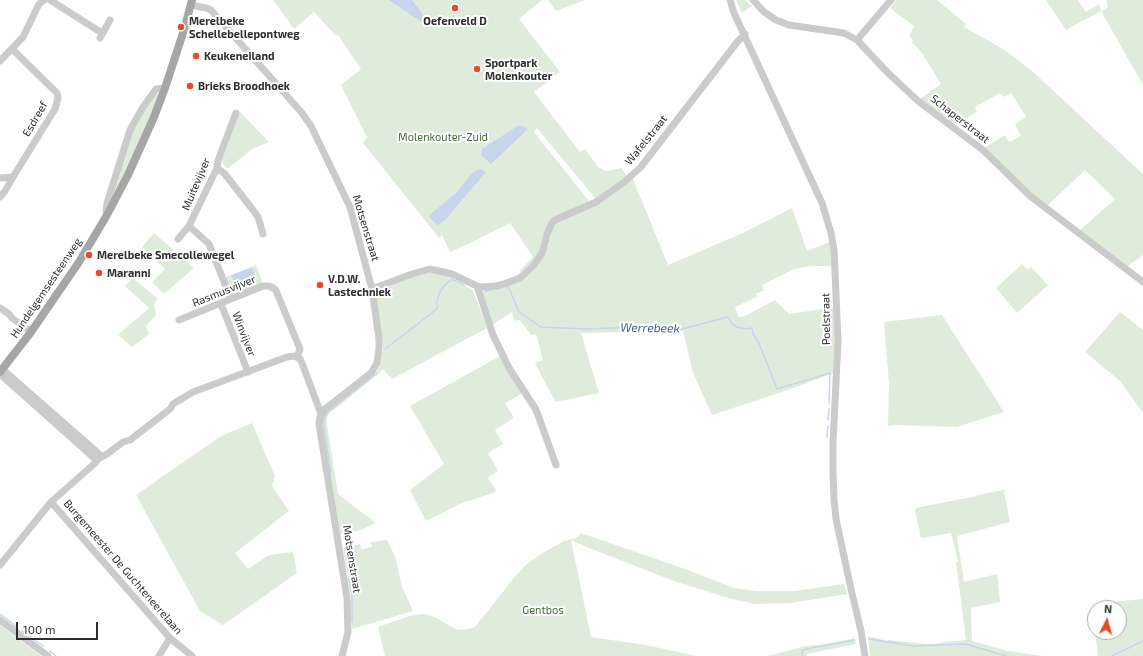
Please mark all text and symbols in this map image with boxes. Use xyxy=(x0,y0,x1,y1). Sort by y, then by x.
marker: Oefenveld D xyxy=(450,3,460,13)
place label: Merelbeke Schellebellepontweg xyxy=(189,14,300,40)
place label: Oefenveld D xyxy=(423,14,487,28)
marker: Merelbeke Schellebellepontweg xyxy=(176,22,186,32)
place label: Keukeneiland xyxy=(204,49,275,63)
marker: Keukeneiland xyxy=(191,51,201,61)
place label: Sportpark Molenkouter xyxy=(485,56,552,82)
marker: Sportpark Molenkouter xyxy=(472,64,482,74)
place label: Brieks Broodhoek xyxy=(198,79,290,93)
marker: Brieks Broodhoek xyxy=(185,81,195,91)
street label: Schaperstraat xyxy=(928,92,992,146)
street label: Esdreef xyxy=(20,99,50,139)
street label: Wafelstraat xyxy=(622,113,670,167)
park label: Molenkouter-Zuid xyxy=(398,130,488,144)
street label: Muitevijver xyxy=(179,156,213,212)
street label: Motsenstraat xyxy=(350,193,382,263)
street label: Hundelgemsesteenweg xyxy=(8,236,84,340)
place label: Merelbeke Smecollewegel xyxy=(97,248,234,262)
marker: Merelbeke Smecollewegel xyxy=(84,250,94,260)
place label: Maranni xyxy=(107,266,151,280)
marker: Maranni xyxy=(94,268,104,278)
street label: Rasmusvijver xyxy=(190,272,258,310)
place label: V.D.W. Lastechniek xyxy=(328,272,391,298)
marker: V.D.W. Lastechniek xyxy=(315,280,325,290)
street label: Poelstraat xyxy=(819,293,833,345)
street label: Winvijver xyxy=(229,310,259,358)
water label: Werrebeek xyxy=(620,320,680,336)
street label: Burgemeester De Guchteneerelaan xyxy=(61,497,185,637)
street label: Motsenstraat xyxy=(340,524,364,594)
north arrow xyxy=(1087,600,1127,640)
text: N xyxy=(1104,602,1113,615)
park label: Gentbos xyxy=(522,603,564,617)
scale bar xyxy=(18,614,100,640)
text: 100 m xyxy=(23,622,55,636)

